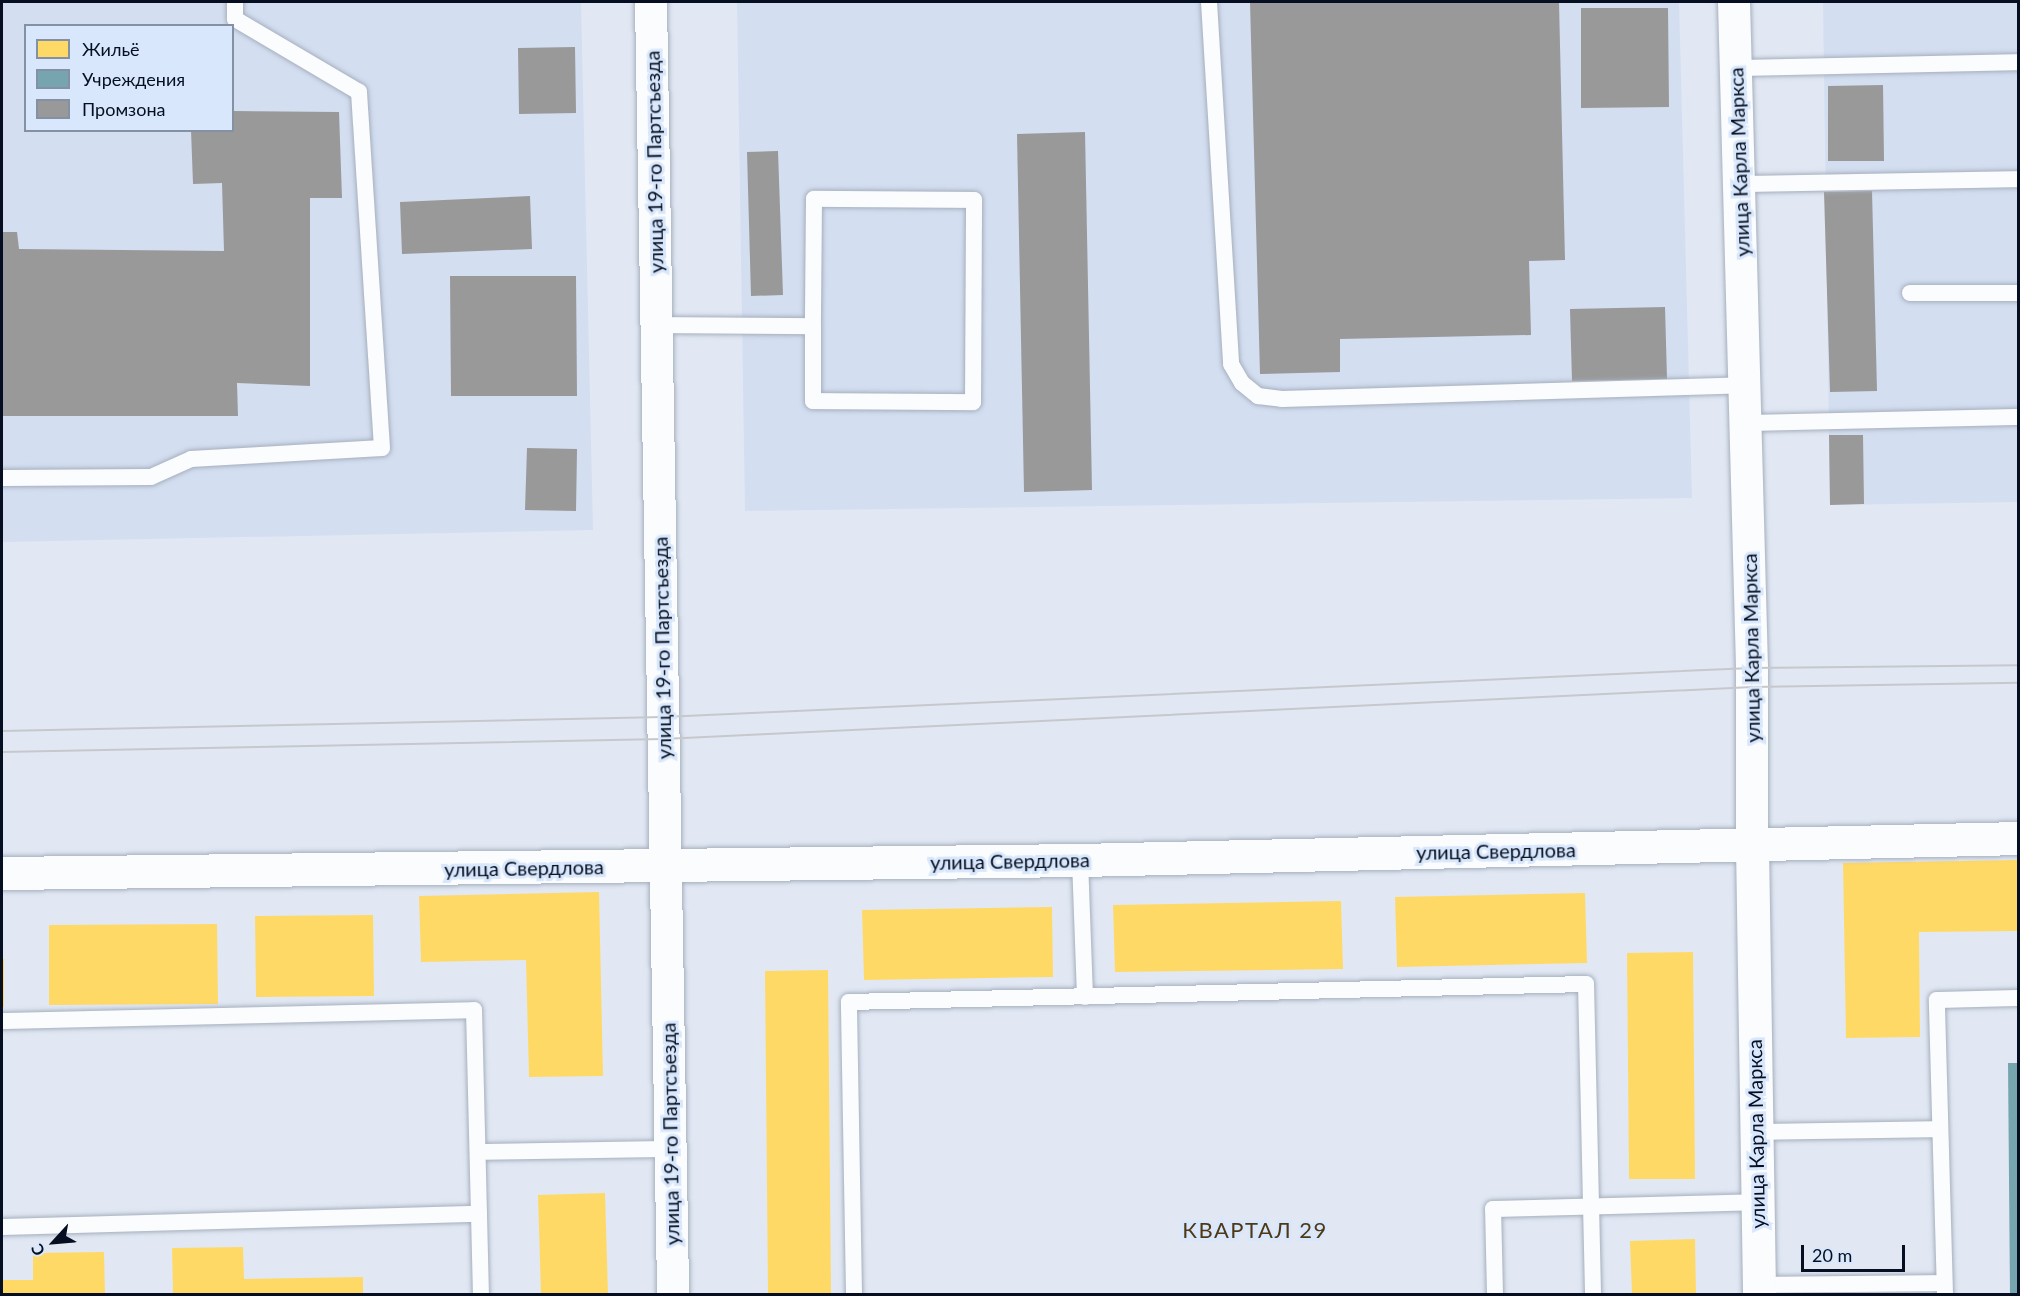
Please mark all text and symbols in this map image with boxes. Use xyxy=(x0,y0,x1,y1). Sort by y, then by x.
legend xyxy=(24,24,234,132)
text: Жильё xyxy=(82,38,140,60)
street label: улица 19-го Партсъезда xyxy=(640,51,668,273)
street label: улица Карла Маркса xyxy=(1724,67,1754,257)
text: Учреждения xyxy=(82,68,185,90)
text: Промзона xyxy=(82,98,165,120)
street label: улица 19-го Партсъезда xyxy=(648,537,676,759)
street label: улица Карла Маркса xyxy=(1737,553,1765,743)
street label: улица Свердлова xyxy=(1416,838,1576,864)
street label: улица Свердлова xyxy=(930,848,1090,874)
street label: улица Свердлова xyxy=(444,855,604,881)
street label: улица 19-го Партсъезда xyxy=(656,1023,684,1245)
street label: улица Карла Маркса xyxy=(1742,1039,1770,1229)
north arrow xyxy=(24,1212,84,1272)
district label: КВАРТАЛ 29 xyxy=(1182,1217,1328,1243)
scale bar xyxy=(1804,1233,1908,1271)
text: С xyxy=(27,1241,48,1259)
text: 20 m xyxy=(1812,1244,1852,1266)

